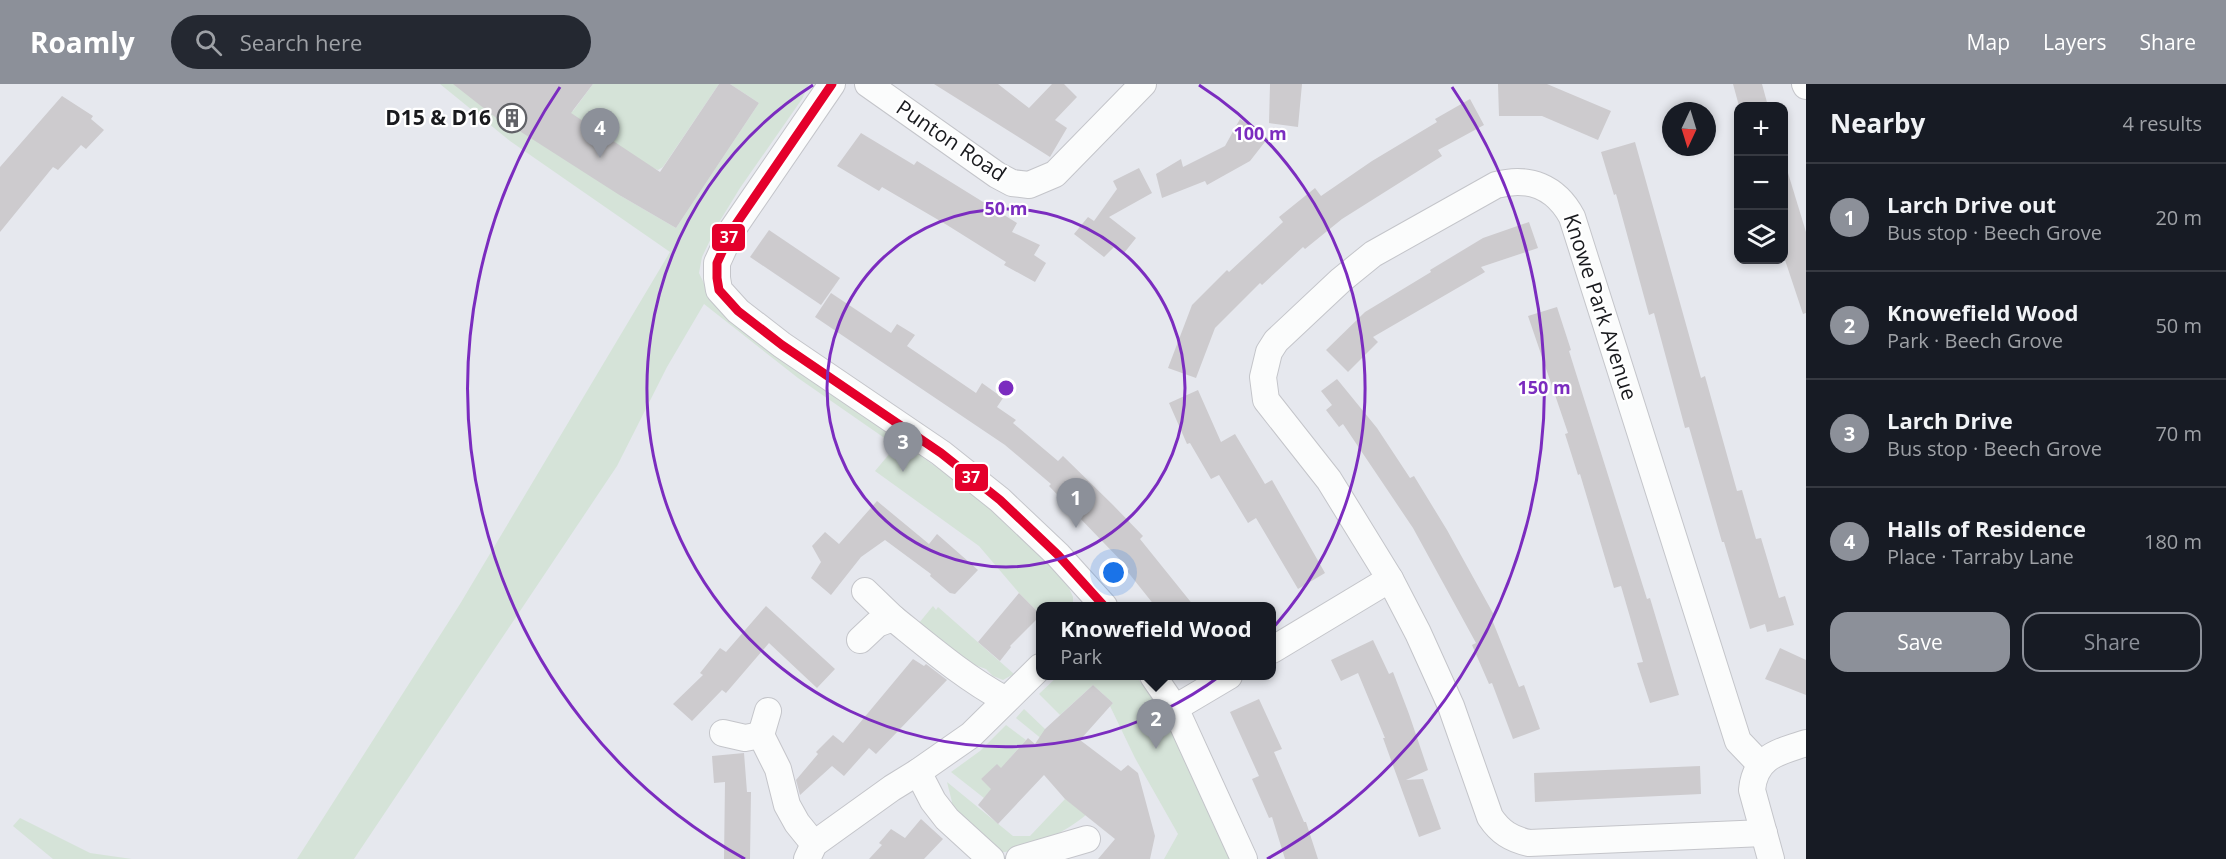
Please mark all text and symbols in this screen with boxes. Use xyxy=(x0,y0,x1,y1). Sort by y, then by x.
search box xyxy=(171,15,591,69)
text: Roamly xyxy=(30,23,135,61)
icon: search xyxy=(192,26,225,59)
text: Search here xyxy=(240,27,362,57)
text: Map xyxy=(1967,28,2010,56)
text: Layers xyxy=(2043,28,2107,56)
text: Share xyxy=(2140,28,2196,56)
street label: Punton Road xyxy=(891,93,1012,187)
building icon: D15 & D16 xyxy=(496,102,528,134)
north arrow xyxy=(1662,102,1716,156)
map controls xyxy=(1734,102,1788,264)
button: + xyxy=(1734,102,1788,156)
place label: D15 & D16 xyxy=(385,103,491,131)
text: Nearby xyxy=(1830,105,1925,141)
pin: 4 xyxy=(580,109,620,158)
text: 4 results xyxy=(2122,110,2202,137)
text: 100 m xyxy=(1233,121,1287,145)
button: − xyxy=(1734,156,1788,210)
text: Larch Drive out xyxy=(1887,189,2056,219)
text: 50 m xyxy=(985,196,1027,220)
text: 1 xyxy=(1844,204,1855,231)
text: 20 m xyxy=(2155,204,2202,231)
street label: Knowe Park Avenue xyxy=(1558,210,1644,403)
button: layers xyxy=(1734,210,1788,264)
text: Bus stop · Beech Grove xyxy=(1887,219,2102,246)
line badge: 37 xyxy=(711,223,746,252)
text: 37 xyxy=(720,226,738,248)
text: Knowefield Wood xyxy=(1887,297,2079,327)
text: 2 xyxy=(1844,312,1855,339)
text: 50 m xyxy=(2155,312,2202,339)
text: Park · Beech Grove xyxy=(1887,327,2063,354)
text: 150 m xyxy=(1517,375,1571,399)
centre of rings xyxy=(996,378,1016,398)
text: Larch Drive xyxy=(1887,405,2013,435)
text: 3 xyxy=(1844,420,1855,447)
text: 70 m xyxy=(2155,420,2202,447)
pin: 3 xyxy=(884,422,922,472)
text: Bus stop · Beech Grove xyxy=(1887,435,2102,462)
line badge: 37 xyxy=(954,463,989,492)
text: 37 xyxy=(962,466,980,488)
pin: 1 xyxy=(1056,478,1096,528)
text: Halls of Residence xyxy=(1887,513,2086,543)
text: 4 xyxy=(1844,528,1855,555)
text: 180 m xyxy=(2144,528,2202,555)
text: Place · Tarraby Lane xyxy=(1887,543,2074,570)
your location xyxy=(1099,558,1128,587)
popup xyxy=(1036,602,1276,680)
button: Save xyxy=(1830,612,2010,672)
button: Share xyxy=(2022,612,2202,672)
text: Knowefield Wood xyxy=(1060,613,1252,643)
text: Park xyxy=(1060,643,1102,670)
pin: 2 xyxy=(1136,700,1176,749)

